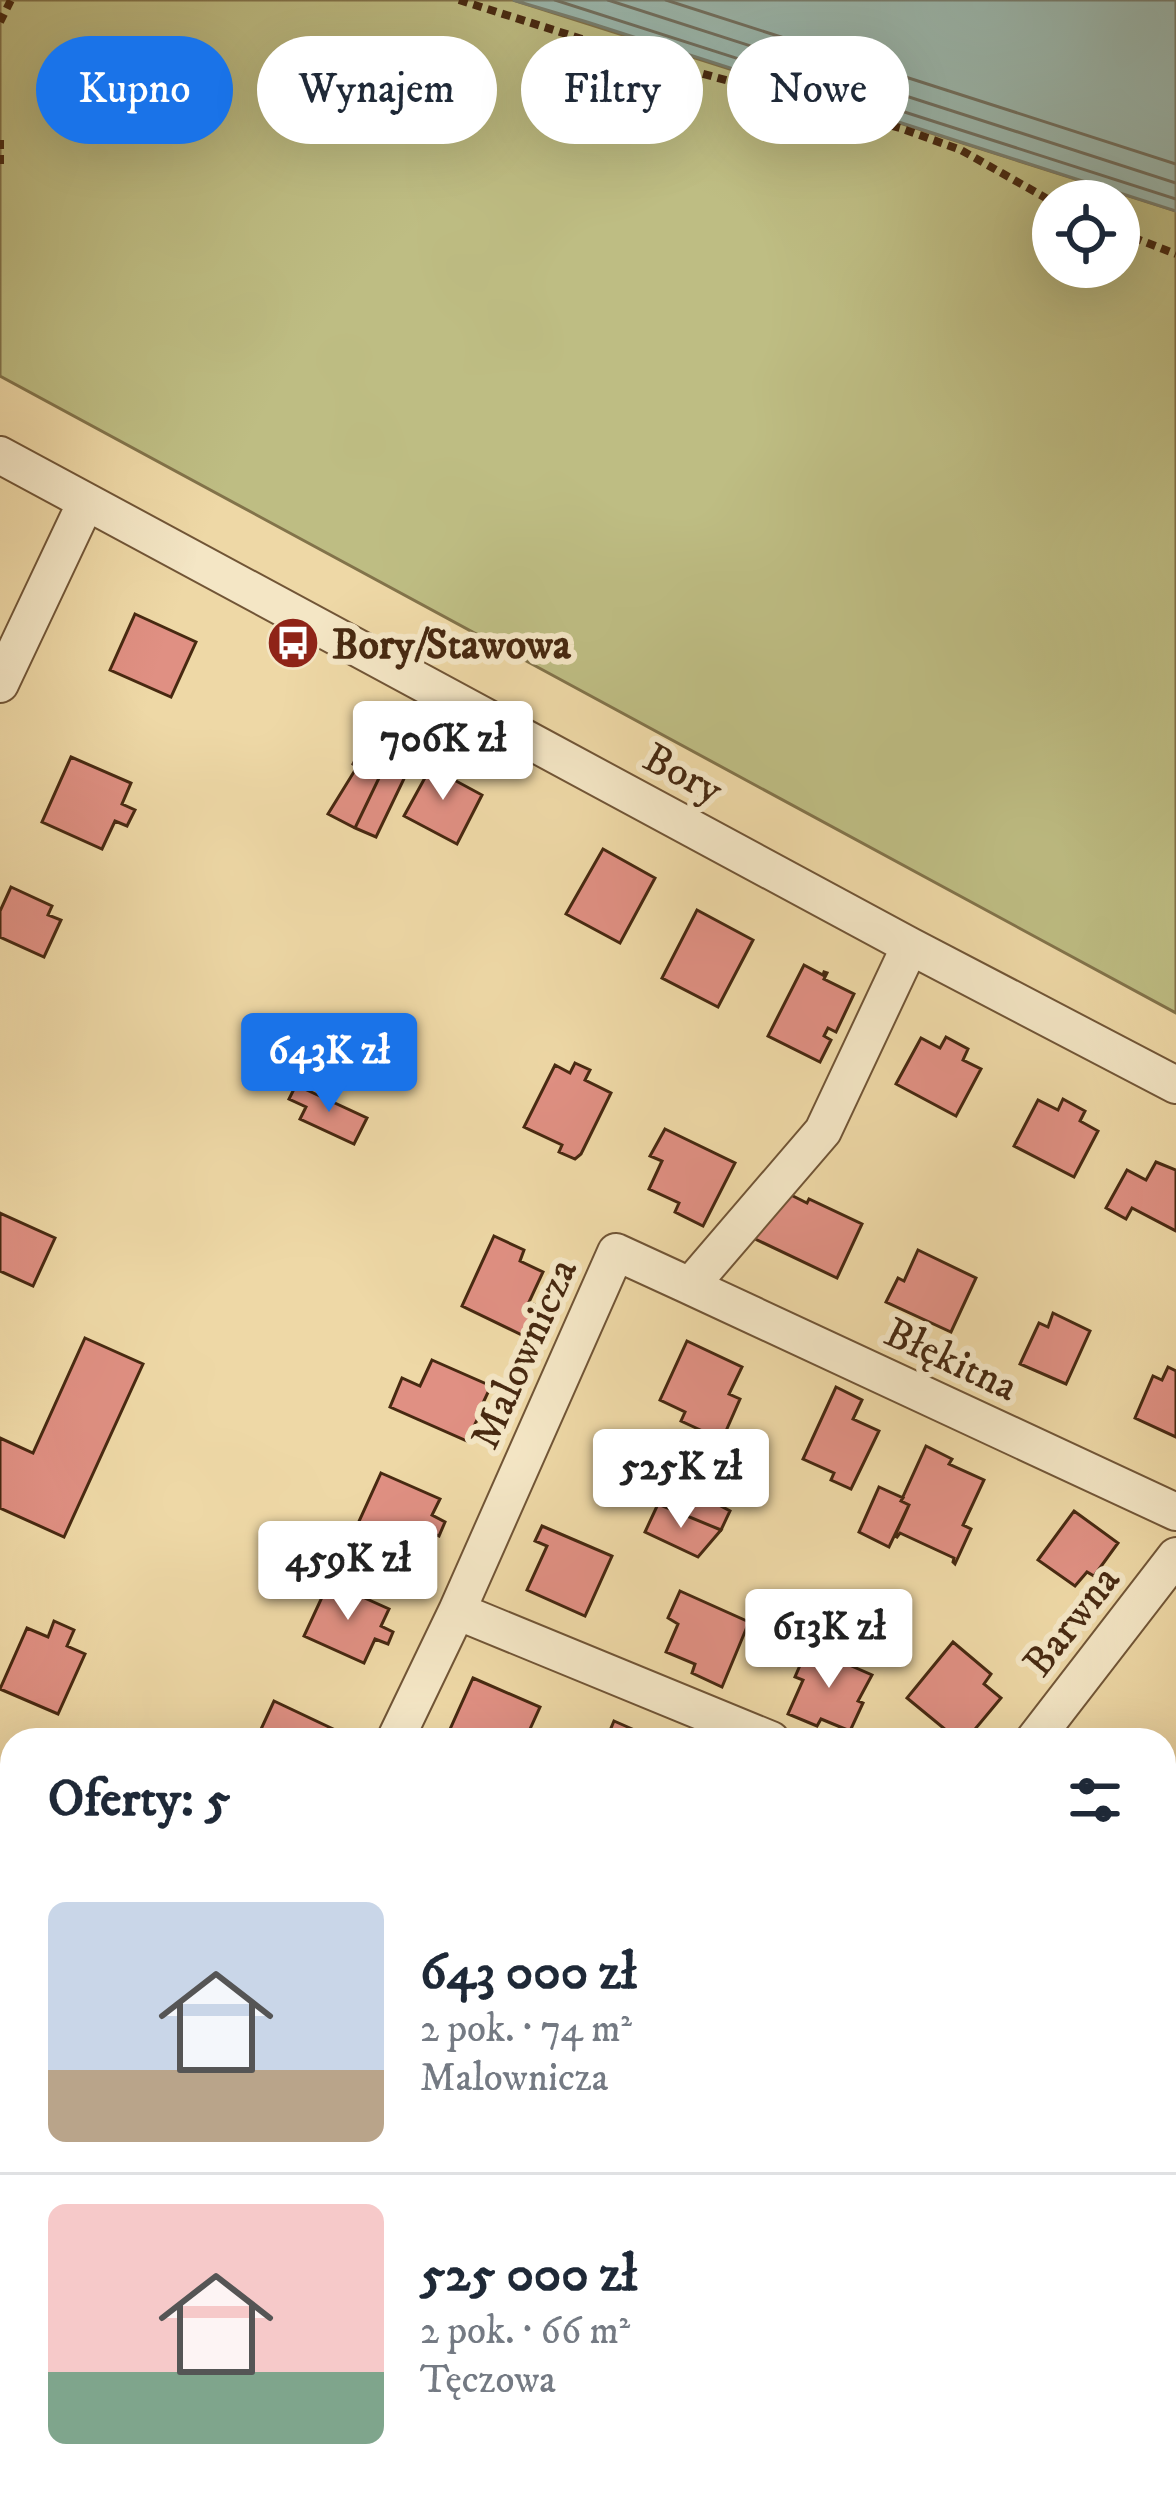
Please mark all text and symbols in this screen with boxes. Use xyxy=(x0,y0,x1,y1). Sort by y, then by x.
chip: Kupno xyxy=(36,36,233,144)
chip: Wynajem xyxy=(257,36,497,144)
chip: Filtry xyxy=(521,36,703,144)
chip: Nowe xyxy=(727,36,909,144)
map controls xyxy=(1032,180,1140,288)
button: locate xyxy=(1032,180,1140,288)
bus stop icon: Bory/Stawowa xyxy=(265,615,321,671)
place label: Bory/Stawowa xyxy=(332,620,572,672)
pin: 706K zł xyxy=(332,701,554,803)
text: 706K zł xyxy=(380,715,506,764)
street label: Bory xyxy=(634,732,732,817)
pin: 643K zł xyxy=(218,1013,440,1115)
text: 643K zł xyxy=(268,1027,390,1076)
street label: Malownicza xyxy=(460,1251,590,1457)
street label: Błękitna xyxy=(876,1307,1026,1414)
pin: 525K zł xyxy=(570,1429,792,1531)
text: 525K zł xyxy=(620,1443,742,1492)
pin: 459K zł xyxy=(237,1521,459,1623)
text: 459K zł xyxy=(285,1535,411,1584)
street label: Barwna xyxy=(1013,1556,1132,1688)
pin: 613K zł xyxy=(718,1589,940,1691)
text: 613K zł xyxy=(772,1603,886,1652)
icon: filters xyxy=(1062,1767,1128,1833)
text: Oferty: 5 xyxy=(48,1768,230,1832)
text: 643 000 zł xyxy=(420,1941,637,2005)
icon: home xyxy=(144,1950,288,2094)
text: 2 pok. · 74 m² xyxy=(420,2005,632,2054)
text: Malownicza xyxy=(420,2054,608,2103)
text: 525 000 zł xyxy=(420,2243,637,2307)
icon: home xyxy=(144,2252,288,2396)
text: 2 pok. · 66 m² xyxy=(420,2307,630,2356)
text: Tęczowa xyxy=(420,2356,556,2405)

